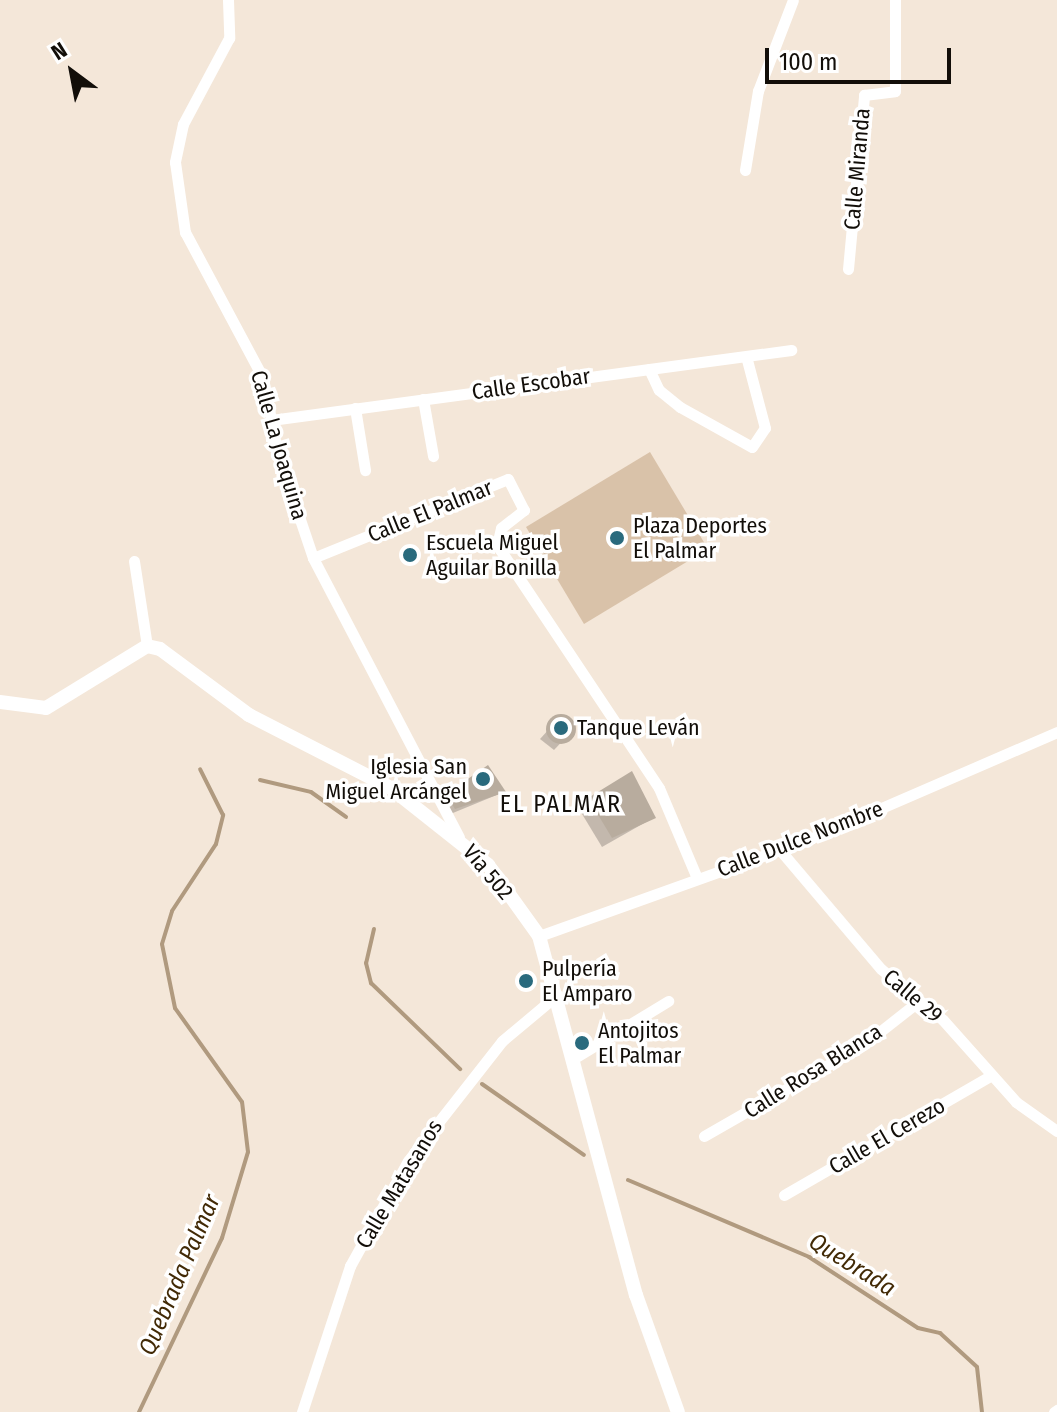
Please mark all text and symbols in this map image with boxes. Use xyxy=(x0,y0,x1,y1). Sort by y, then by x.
north arrow xyxy=(32,32,112,112)
scale bar xyxy=(769,32,955,82)
text: N xyxy=(46,36,72,66)
text: 100 m xyxy=(779,48,837,76)
street label: Calle Miranda xyxy=(839,107,875,231)
street label: Calle Escobar xyxy=(470,363,592,405)
street label: Calle La Joaquina xyxy=(245,367,313,523)
street label: Calle El Palmar xyxy=(364,474,496,548)
place label: Plaza Deportes El Palmar xyxy=(633,512,767,564)
place label: Escuela Miguel Aguilar Bonilla xyxy=(426,529,558,580)
marker: Plaza Deportes El Palmar xyxy=(608,529,626,547)
marker: Escuela Miguel Aguilar Bonilla xyxy=(401,546,419,564)
place label: Tanque Leván xyxy=(577,715,700,741)
marker: Tanque Leván xyxy=(552,719,570,737)
place label: Iglesia San Miguel Arcángel xyxy=(325,753,467,804)
marker: Iglesia San Miguel Arcángel xyxy=(474,770,492,788)
district label: EL PALMAR xyxy=(500,791,622,819)
street label: Calle Dulce Nombre xyxy=(713,795,887,883)
street label: Vía 502 xyxy=(457,839,519,905)
place label: Pulpería El Amparo xyxy=(542,955,633,1006)
street label: Calle 29 xyxy=(878,964,948,1028)
marker: Pulpería El Amparo xyxy=(517,972,535,990)
place label: Antojitos El Palmar xyxy=(598,1017,681,1068)
street label: Calle Rosa Blanca xyxy=(739,1018,887,1124)
marker: Antojitos El Palmar xyxy=(573,1034,591,1052)
street label: Calle El Cerezo xyxy=(824,1092,950,1180)
street label: Calle Matasanos xyxy=(350,1115,448,1253)
water label: Quebrada Palmar xyxy=(133,1190,227,1360)
water label: Quebrada xyxy=(803,1227,901,1303)

